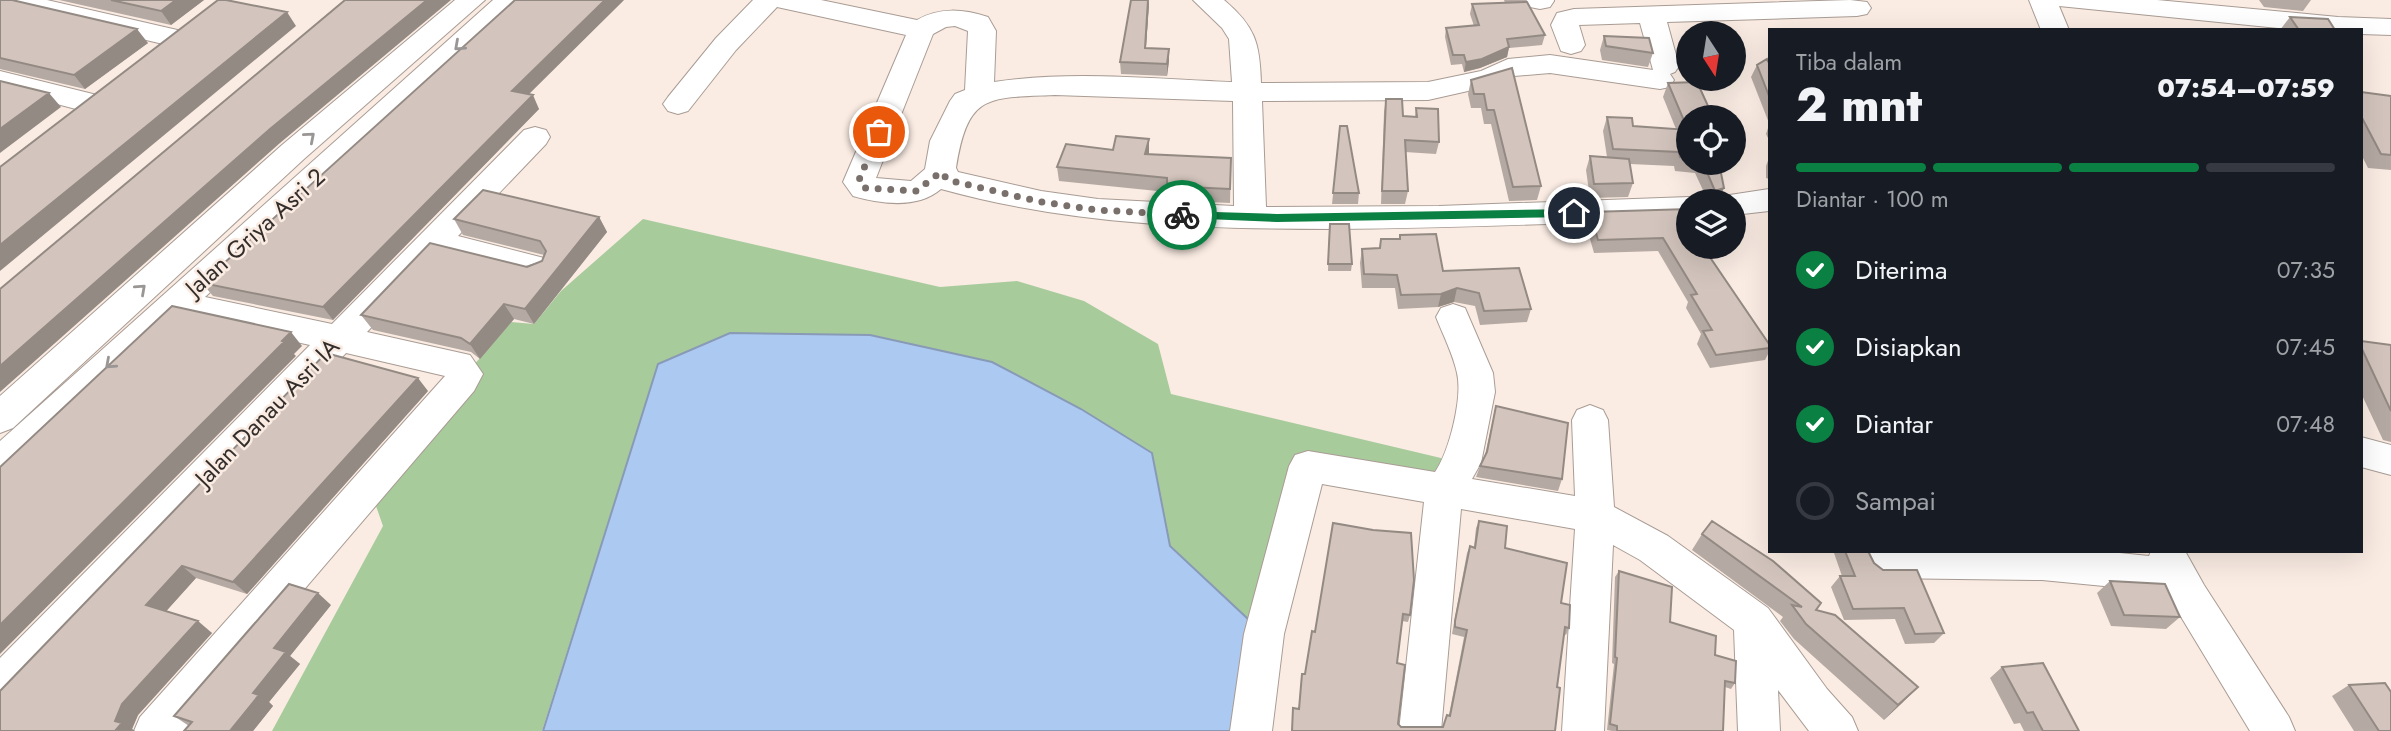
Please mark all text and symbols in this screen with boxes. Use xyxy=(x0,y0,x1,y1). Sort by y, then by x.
north arrow xyxy=(1676,21,1746,91)
map controls xyxy=(1676,21,1746,259)
one-way arrow xyxy=(454,38,467,50)
text: Tiba dalam xyxy=(1796,45,1902,79)
text: 07:54–07:59 xyxy=(2157,69,2335,107)
text: 2 mnt xyxy=(1796,72,1922,138)
pin xyxy=(849,102,909,162)
button: locate xyxy=(1676,105,1746,175)
icon: bag xyxy=(860,113,898,151)
one-way arrow xyxy=(302,133,315,145)
street label: Jalan Griya Asri 2 xyxy=(175,160,333,306)
courier xyxy=(1147,180,1217,250)
text: Diantar · 100 m xyxy=(1796,182,1949,216)
pin xyxy=(1544,183,1604,243)
button: layers xyxy=(1676,189,1746,259)
icon: home xyxy=(1555,194,1593,232)
icon: bike xyxy=(1163,196,1201,234)
icon: check xyxy=(1796,251,1834,289)
text: Diterima xyxy=(1855,251,1948,289)
text: 07:35 xyxy=(2277,253,2335,287)
one-way arrow xyxy=(133,285,146,298)
icon: check xyxy=(1796,328,1834,366)
text: Disiapkan xyxy=(1855,328,1962,366)
street label: Jalan Danau Asri IA xyxy=(185,330,347,496)
text: 07:45 xyxy=(2276,330,2335,364)
one-way arrow xyxy=(105,356,118,369)
icon: check xyxy=(1796,405,1834,443)
text: Diantar xyxy=(1855,405,1933,443)
text: 07:48 xyxy=(2276,407,2335,441)
text: Sampai xyxy=(1855,482,1936,520)

